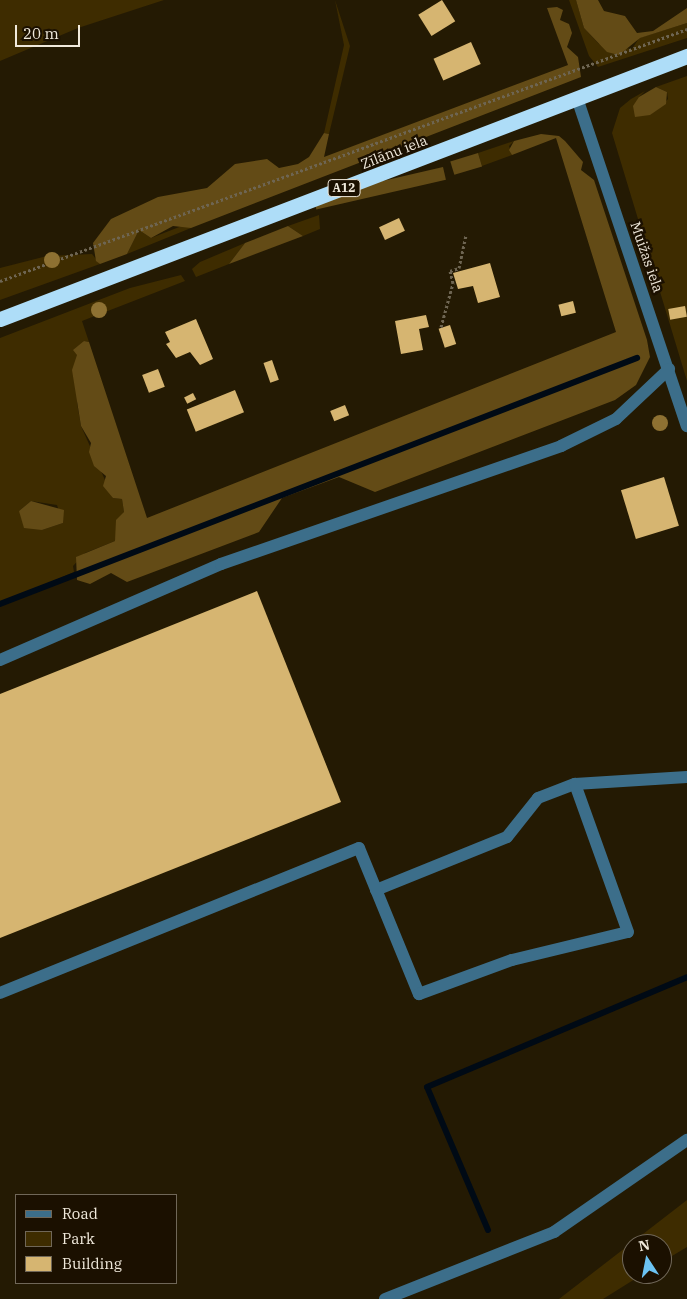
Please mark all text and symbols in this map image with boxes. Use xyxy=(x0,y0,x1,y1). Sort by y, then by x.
scale bar xyxy=(18,15,82,47)
text: 20 m xyxy=(23,24,59,43)
street label: Zīlānu iela xyxy=(358,132,430,172)
road number: A12 xyxy=(326,178,362,198)
street label: Muižas iela xyxy=(627,219,667,295)
legend xyxy=(15,1194,178,1284)
text: Road xyxy=(62,1204,98,1223)
text: Park xyxy=(62,1229,95,1248)
north arrow xyxy=(622,1234,672,1284)
text: N xyxy=(637,1235,651,1255)
text: Building xyxy=(62,1254,122,1273)

